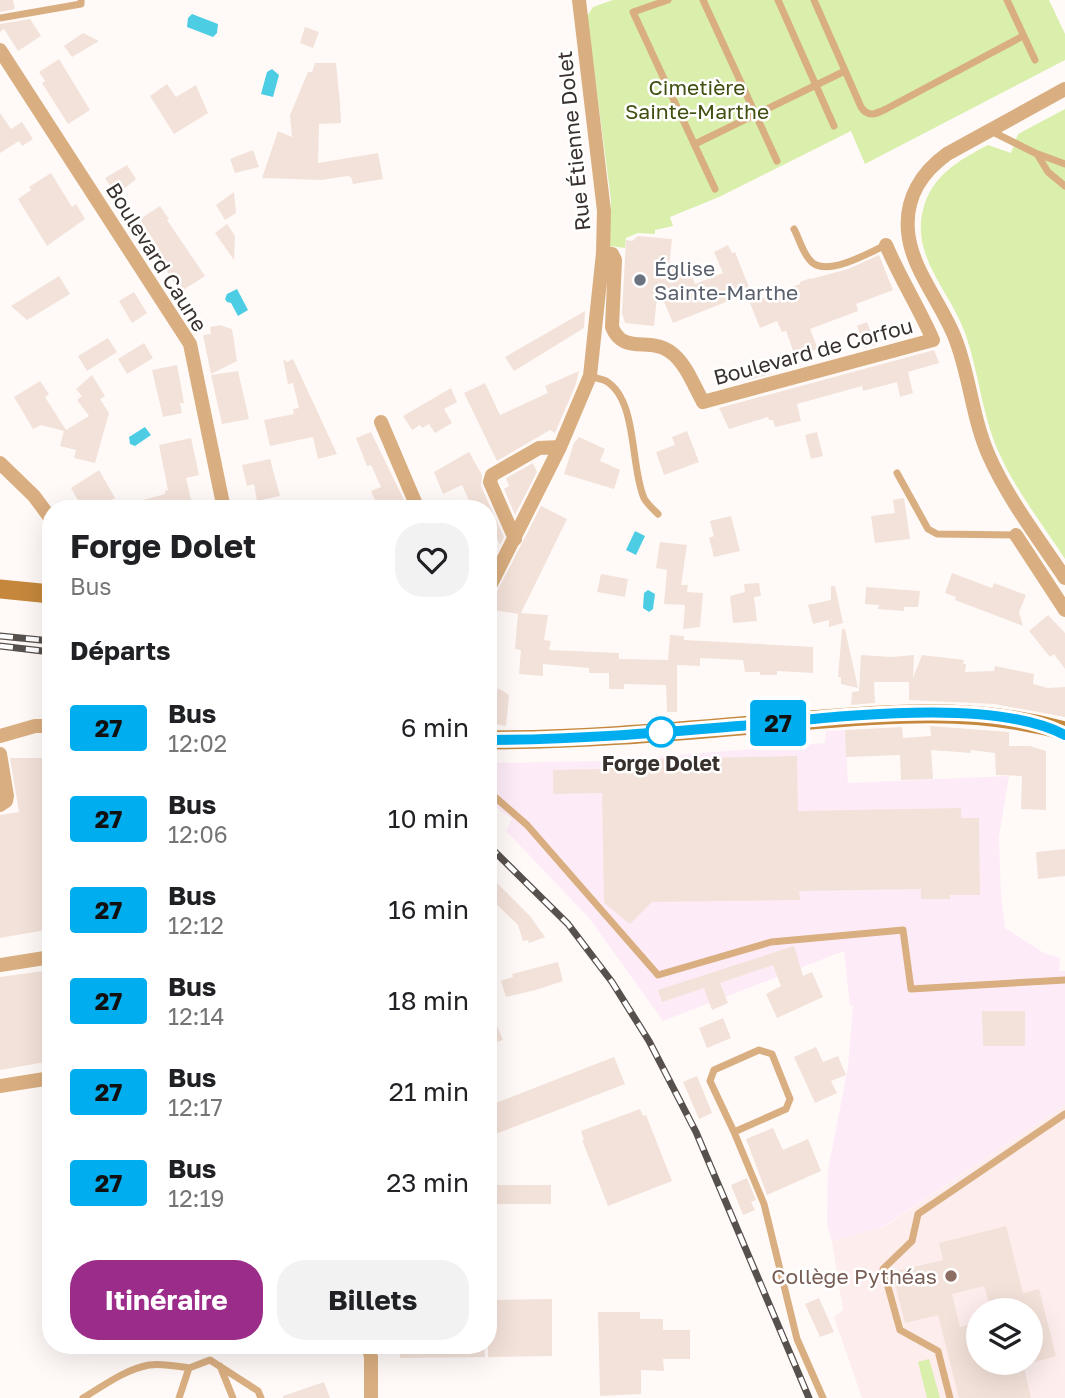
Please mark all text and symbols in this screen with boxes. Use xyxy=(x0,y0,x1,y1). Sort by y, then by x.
street label: Rue Étienne Dolet xyxy=(551,50,595,232)
park label: Cimetière Sainte-Marthe xyxy=(625,74,769,124)
street label: Boulevard Caune xyxy=(101,178,213,336)
place label: Église Sainte-Marthe xyxy=(654,255,798,305)
marker: Église Sainte-Marthe xyxy=(632,272,648,288)
street label: Boulevard de Corfou xyxy=(710,312,916,390)
button: heart xyxy=(395,523,469,597)
text: Forge Dolet xyxy=(70,526,256,565)
text: Bus xyxy=(70,572,112,600)
text: Départs xyxy=(70,635,171,666)
text: Bus xyxy=(168,698,216,729)
line badge: 27 xyxy=(746,700,810,746)
text: 27 xyxy=(764,708,792,737)
text: 6 min xyxy=(401,712,469,743)
text: 27 xyxy=(95,713,122,742)
marker: Forge Dolet xyxy=(646,717,676,747)
text: 12:02 xyxy=(168,729,227,757)
place label: Forge Dolet xyxy=(602,750,720,776)
text: Bus xyxy=(168,789,216,820)
text: 10 min xyxy=(388,803,469,834)
text: 27 xyxy=(95,804,122,833)
text: 12:06 xyxy=(168,820,228,848)
text: Bus xyxy=(168,880,216,911)
text: 16 min xyxy=(388,894,469,925)
text: 27 xyxy=(95,895,122,924)
text: 12:12 xyxy=(168,911,224,939)
text: Bus xyxy=(168,971,216,1002)
text: 18 min xyxy=(388,985,469,1016)
text: 27 xyxy=(95,986,122,1015)
text: 12:14 xyxy=(168,1002,225,1030)
text: Bus xyxy=(168,1062,216,1093)
text: 21 min xyxy=(389,1076,469,1107)
text: 27 xyxy=(95,1077,122,1106)
text: 12:17 xyxy=(168,1093,223,1121)
text: Bus xyxy=(168,1153,216,1184)
text: 23 min xyxy=(386,1167,469,1198)
text: 27 xyxy=(95,1168,122,1197)
text: 12:19 xyxy=(168,1184,224,1212)
button: Itinéraire xyxy=(70,1260,263,1340)
button: Billets xyxy=(277,1260,469,1340)
place label: Collège Pythéas xyxy=(771,1263,937,1289)
marker: Collège Pythéas xyxy=(943,1268,959,1284)
map controls xyxy=(966,1298,1043,1375)
button: layers xyxy=(966,1298,1043,1375)

